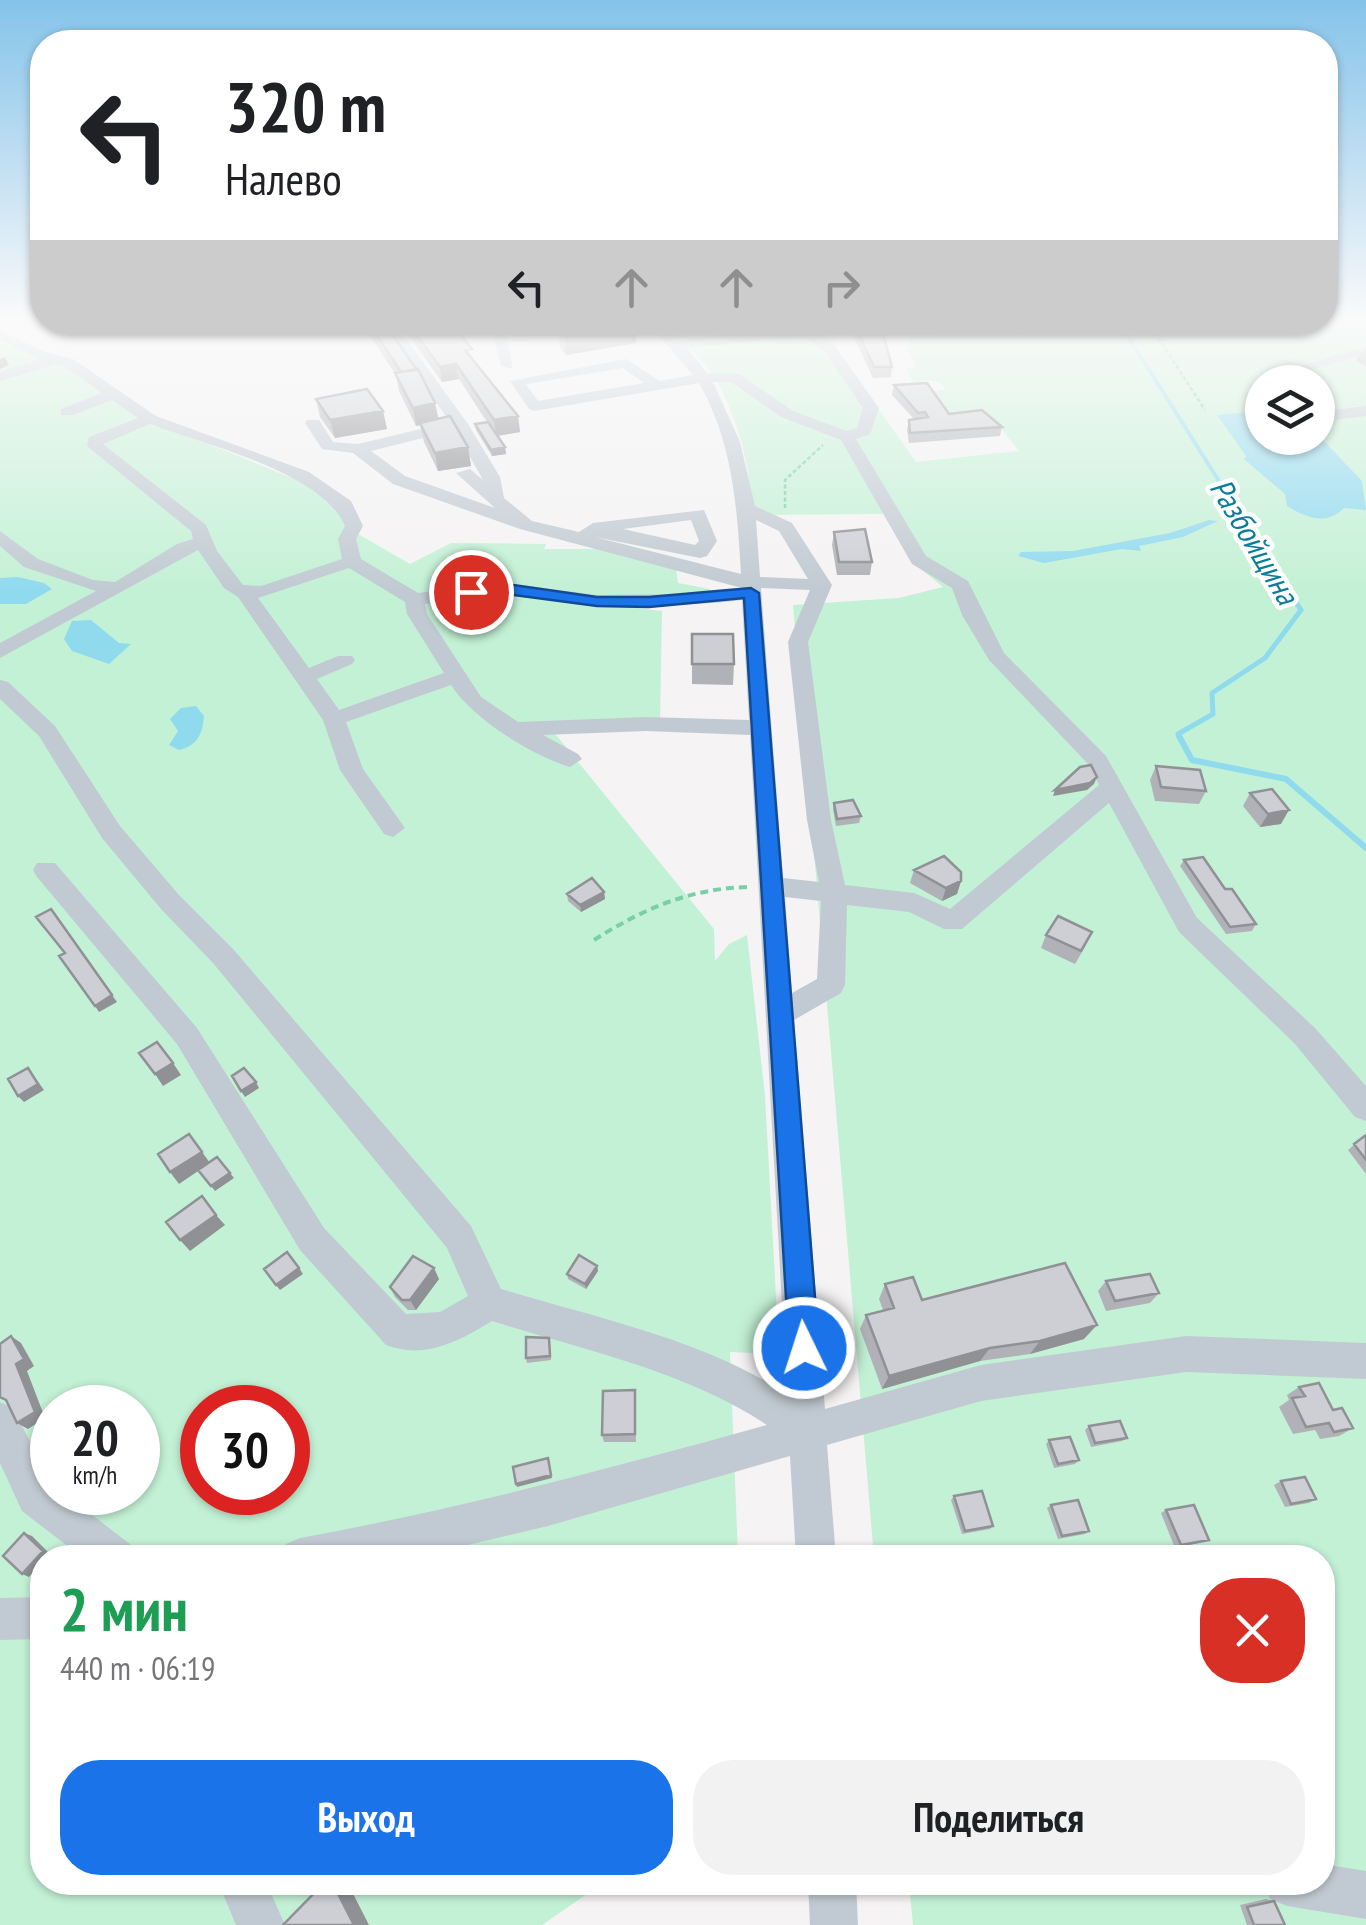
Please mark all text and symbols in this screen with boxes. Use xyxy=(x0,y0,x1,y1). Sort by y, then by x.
text: 320 m xyxy=(225,61,386,151)
icon: left xyxy=(60,70,190,200)
text: Налево xyxy=(225,149,342,207)
icon: left xyxy=(499,260,554,315)
icon: ahead xyxy=(604,260,659,315)
icon: ahead xyxy=(709,260,764,315)
icon: right xyxy=(814,260,869,315)
map controls xyxy=(1245,365,1335,455)
button: layers xyxy=(1245,365,1335,455)
water label: Разбойщина xyxy=(1201,470,1310,614)
pin xyxy=(429,550,514,635)
icon: arrive xyxy=(444,565,499,620)
position arrow xyxy=(752,1296,856,1400)
speed limit sign: 30 xyxy=(180,1385,310,1515)
text: 20 xyxy=(71,1405,119,1470)
text: km/h xyxy=(73,1459,117,1491)
text: 2 мин xyxy=(60,1570,188,1648)
button: close xyxy=(1200,1578,1305,1683)
text: 440 m · 06:19 xyxy=(60,1647,215,1689)
button: Выход xyxy=(60,1760,673,1875)
button: Поделиться xyxy=(693,1760,1305,1875)

